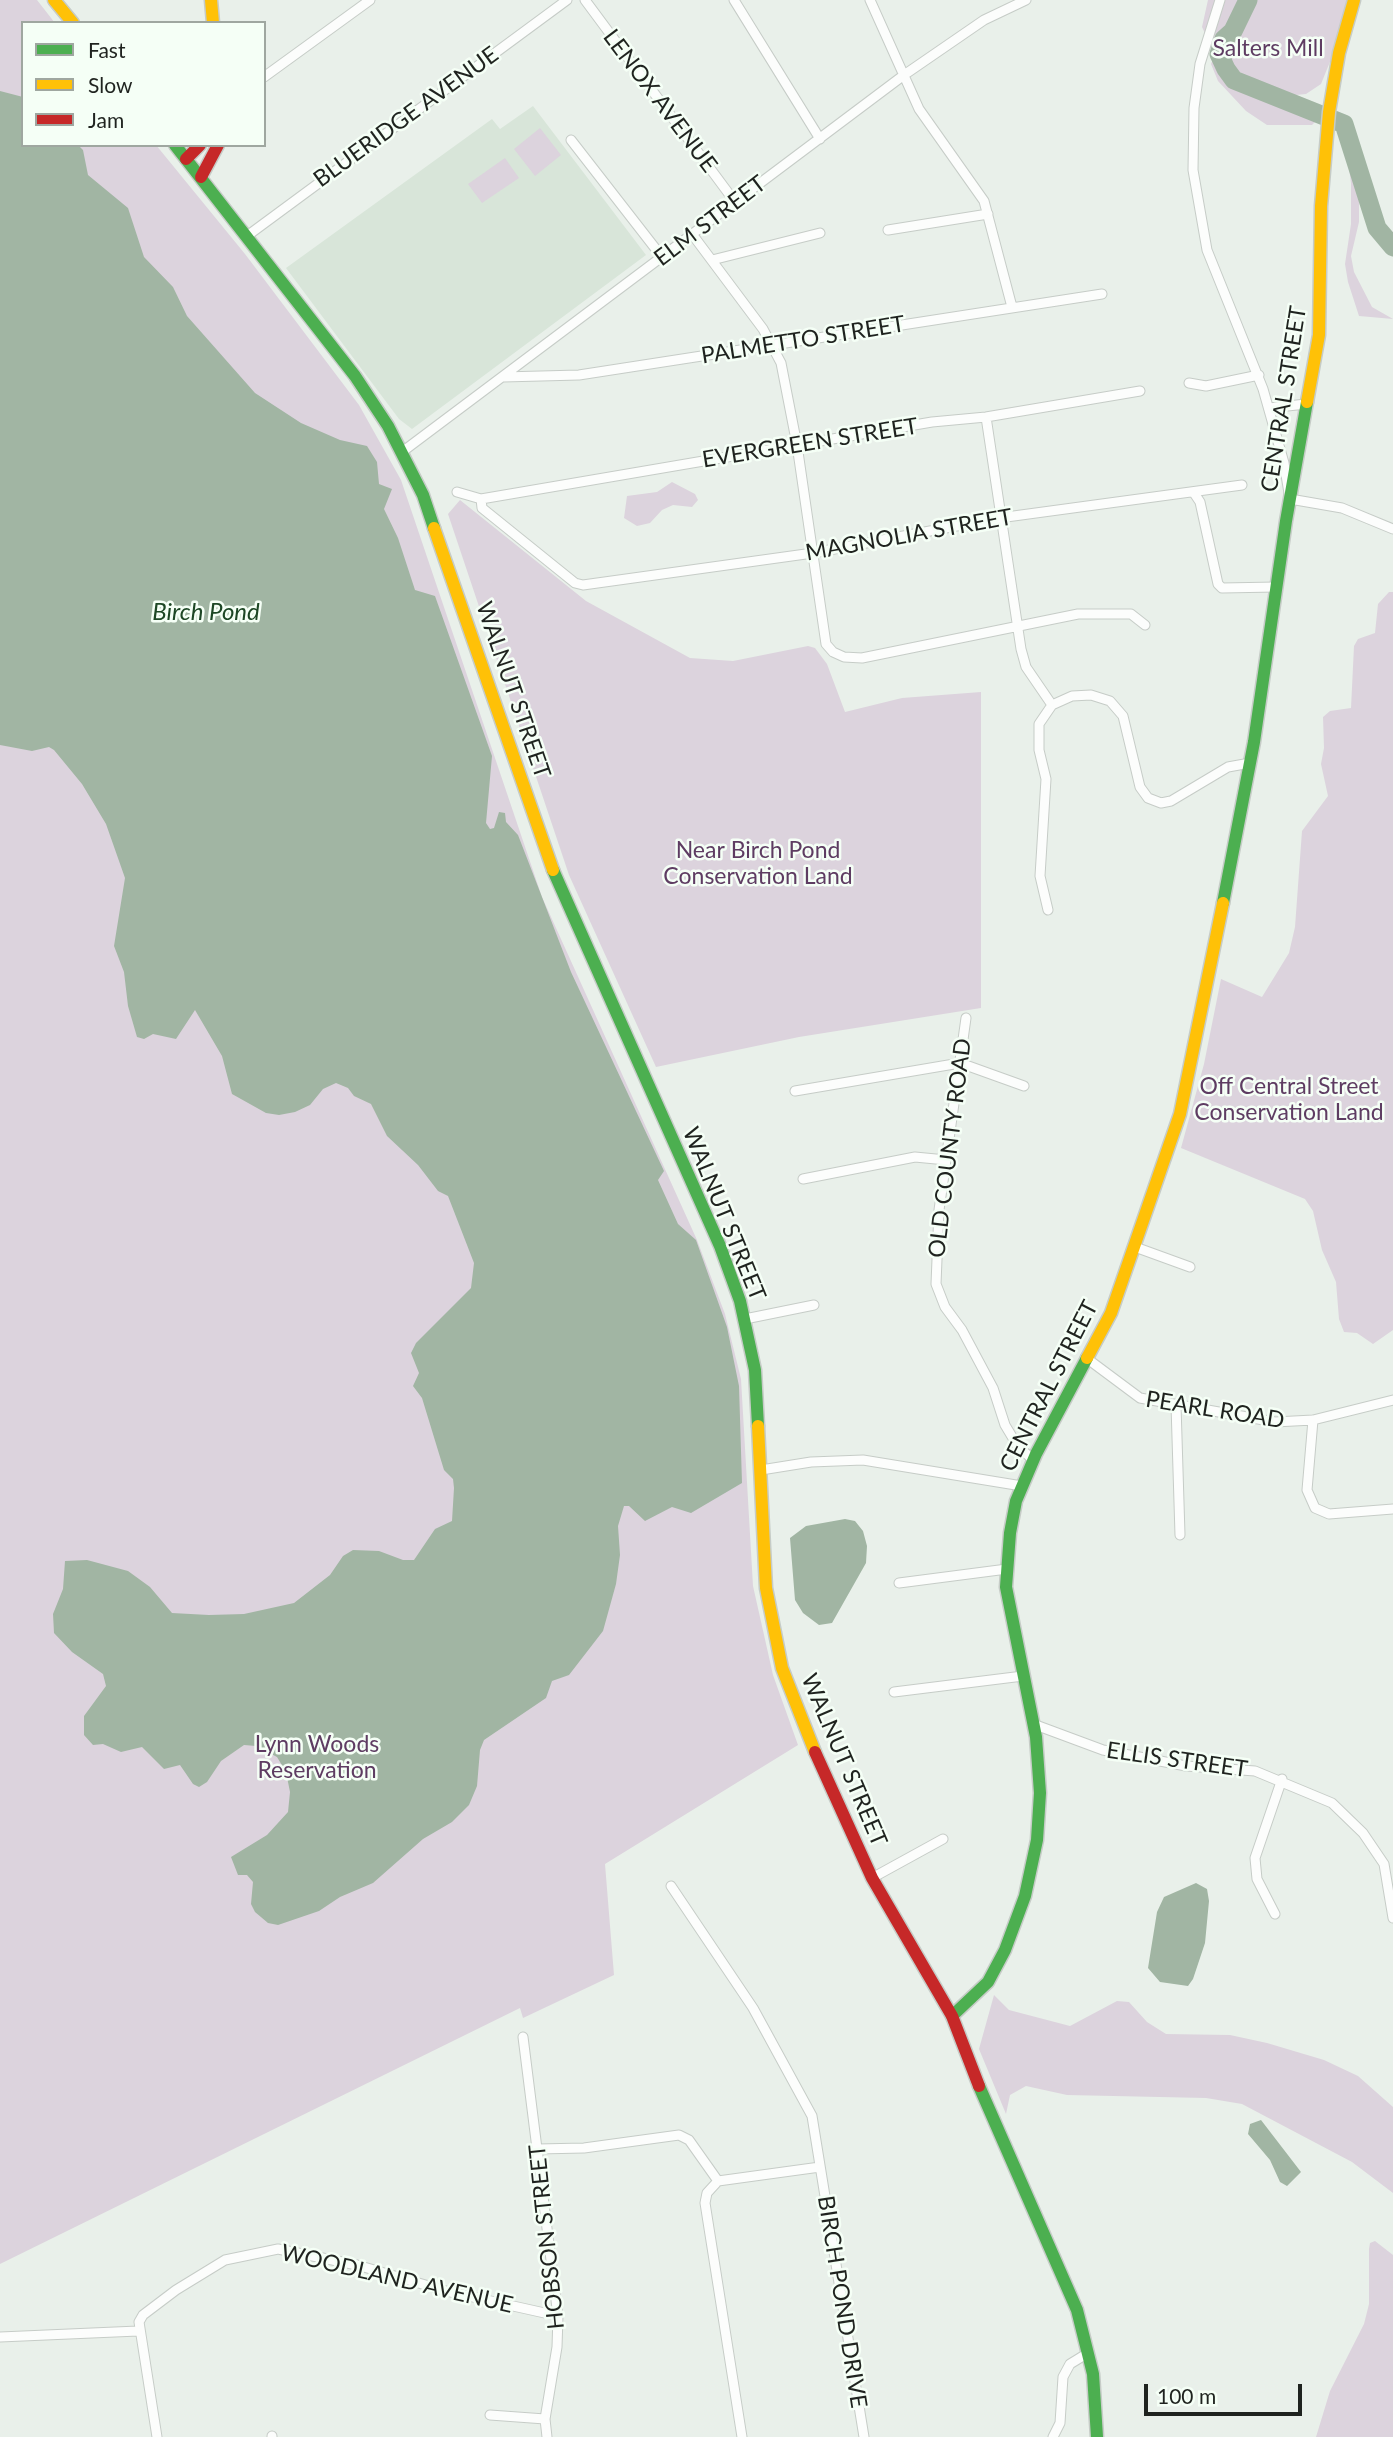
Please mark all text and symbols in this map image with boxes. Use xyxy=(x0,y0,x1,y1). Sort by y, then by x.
legend xyxy=(21,21,266,147)
street label: LENOX AVENUE xyxy=(597,24,723,178)
park label: Salters Mill xyxy=(1212,35,1324,63)
text: Fast xyxy=(88,37,125,62)
street label: BLUERIDGE AVENUE xyxy=(308,41,504,193)
text: Slow xyxy=(88,72,132,97)
text: Jam xyxy=(88,107,124,132)
street label: ELM STREET xyxy=(649,170,771,272)
street label: CENTRAL STREET xyxy=(1256,304,1312,494)
street label: PALMETTO STREET xyxy=(699,310,907,370)
street label: EVERGREEN STREET xyxy=(700,412,920,474)
street label: MAGNOLIA STREET xyxy=(803,503,1015,567)
water label: Birch Pond xyxy=(152,598,260,626)
street label: WALNUT STREET xyxy=(470,598,556,782)
park label: Near Birch Pond Conservation Land xyxy=(663,837,853,891)
street label: OLD COUNTY ROAD xyxy=(923,1037,977,1259)
park label: Off Central Street Conservation Land xyxy=(1194,1073,1384,1127)
street label: WALNUT STREET xyxy=(677,1123,771,1305)
street label: CENTRAL STREET xyxy=(994,1296,1104,1476)
street label: PEARL ROAD xyxy=(1144,1385,1286,1435)
street label: WALNUT STREET xyxy=(795,1670,893,1850)
park label: Lynn Woods Reservation xyxy=(255,1731,379,1785)
street label: ELLIS STREET xyxy=(1105,1736,1249,1784)
street label: HOBSON STREET xyxy=(524,2143,570,2331)
street label: BIRCH POND DRIVE xyxy=(812,2194,872,2410)
street label: WOODLAND AVENUE xyxy=(278,2239,516,2319)
scale bar xyxy=(1148,2370,1306,2414)
text: 100 m xyxy=(1157,2383,1216,2408)

